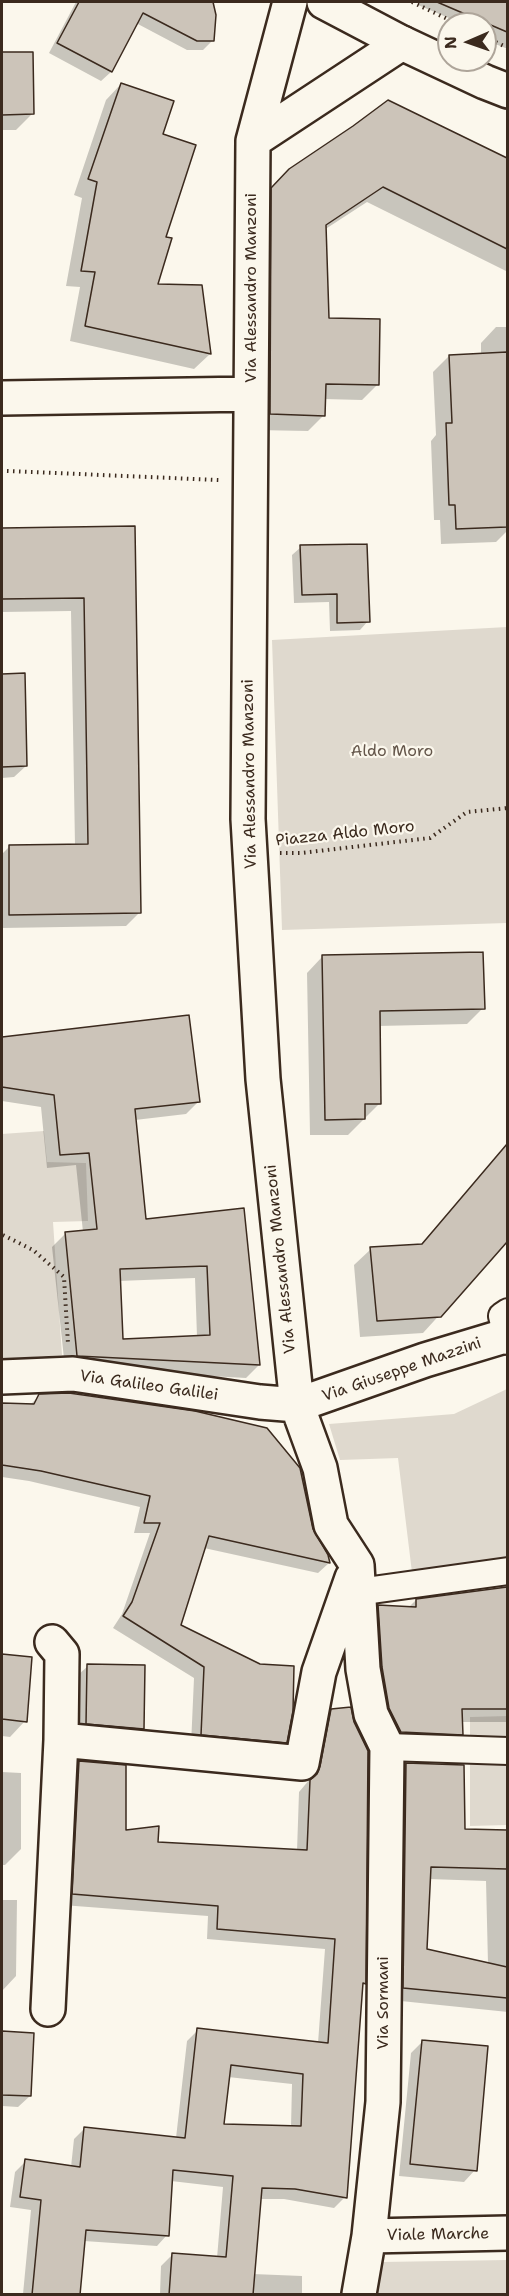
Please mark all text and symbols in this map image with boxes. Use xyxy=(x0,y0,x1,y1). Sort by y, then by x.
north arrow xyxy=(437,12,497,72)
text: N xyxy=(440,36,461,49)
street label: Via Alessandro Manzoni xyxy=(242,193,262,383)
street label: Via Alessandro Manzoni xyxy=(239,679,261,869)
park label: Aldo Moro xyxy=(351,742,433,762)
street label: Piazza Aldo Moro xyxy=(275,817,415,851)
street label: Via Alessandro Manzoni xyxy=(262,1163,300,1355)
street label: Via Giuseppe Mazzini xyxy=(320,1334,484,1406)
street label: Via Galileo Galilei xyxy=(79,1367,219,1405)
street label: Via Sormani xyxy=(374,1956,394,2050)
street label: Viale Marche xyxy=(387,2225,489,2245)

